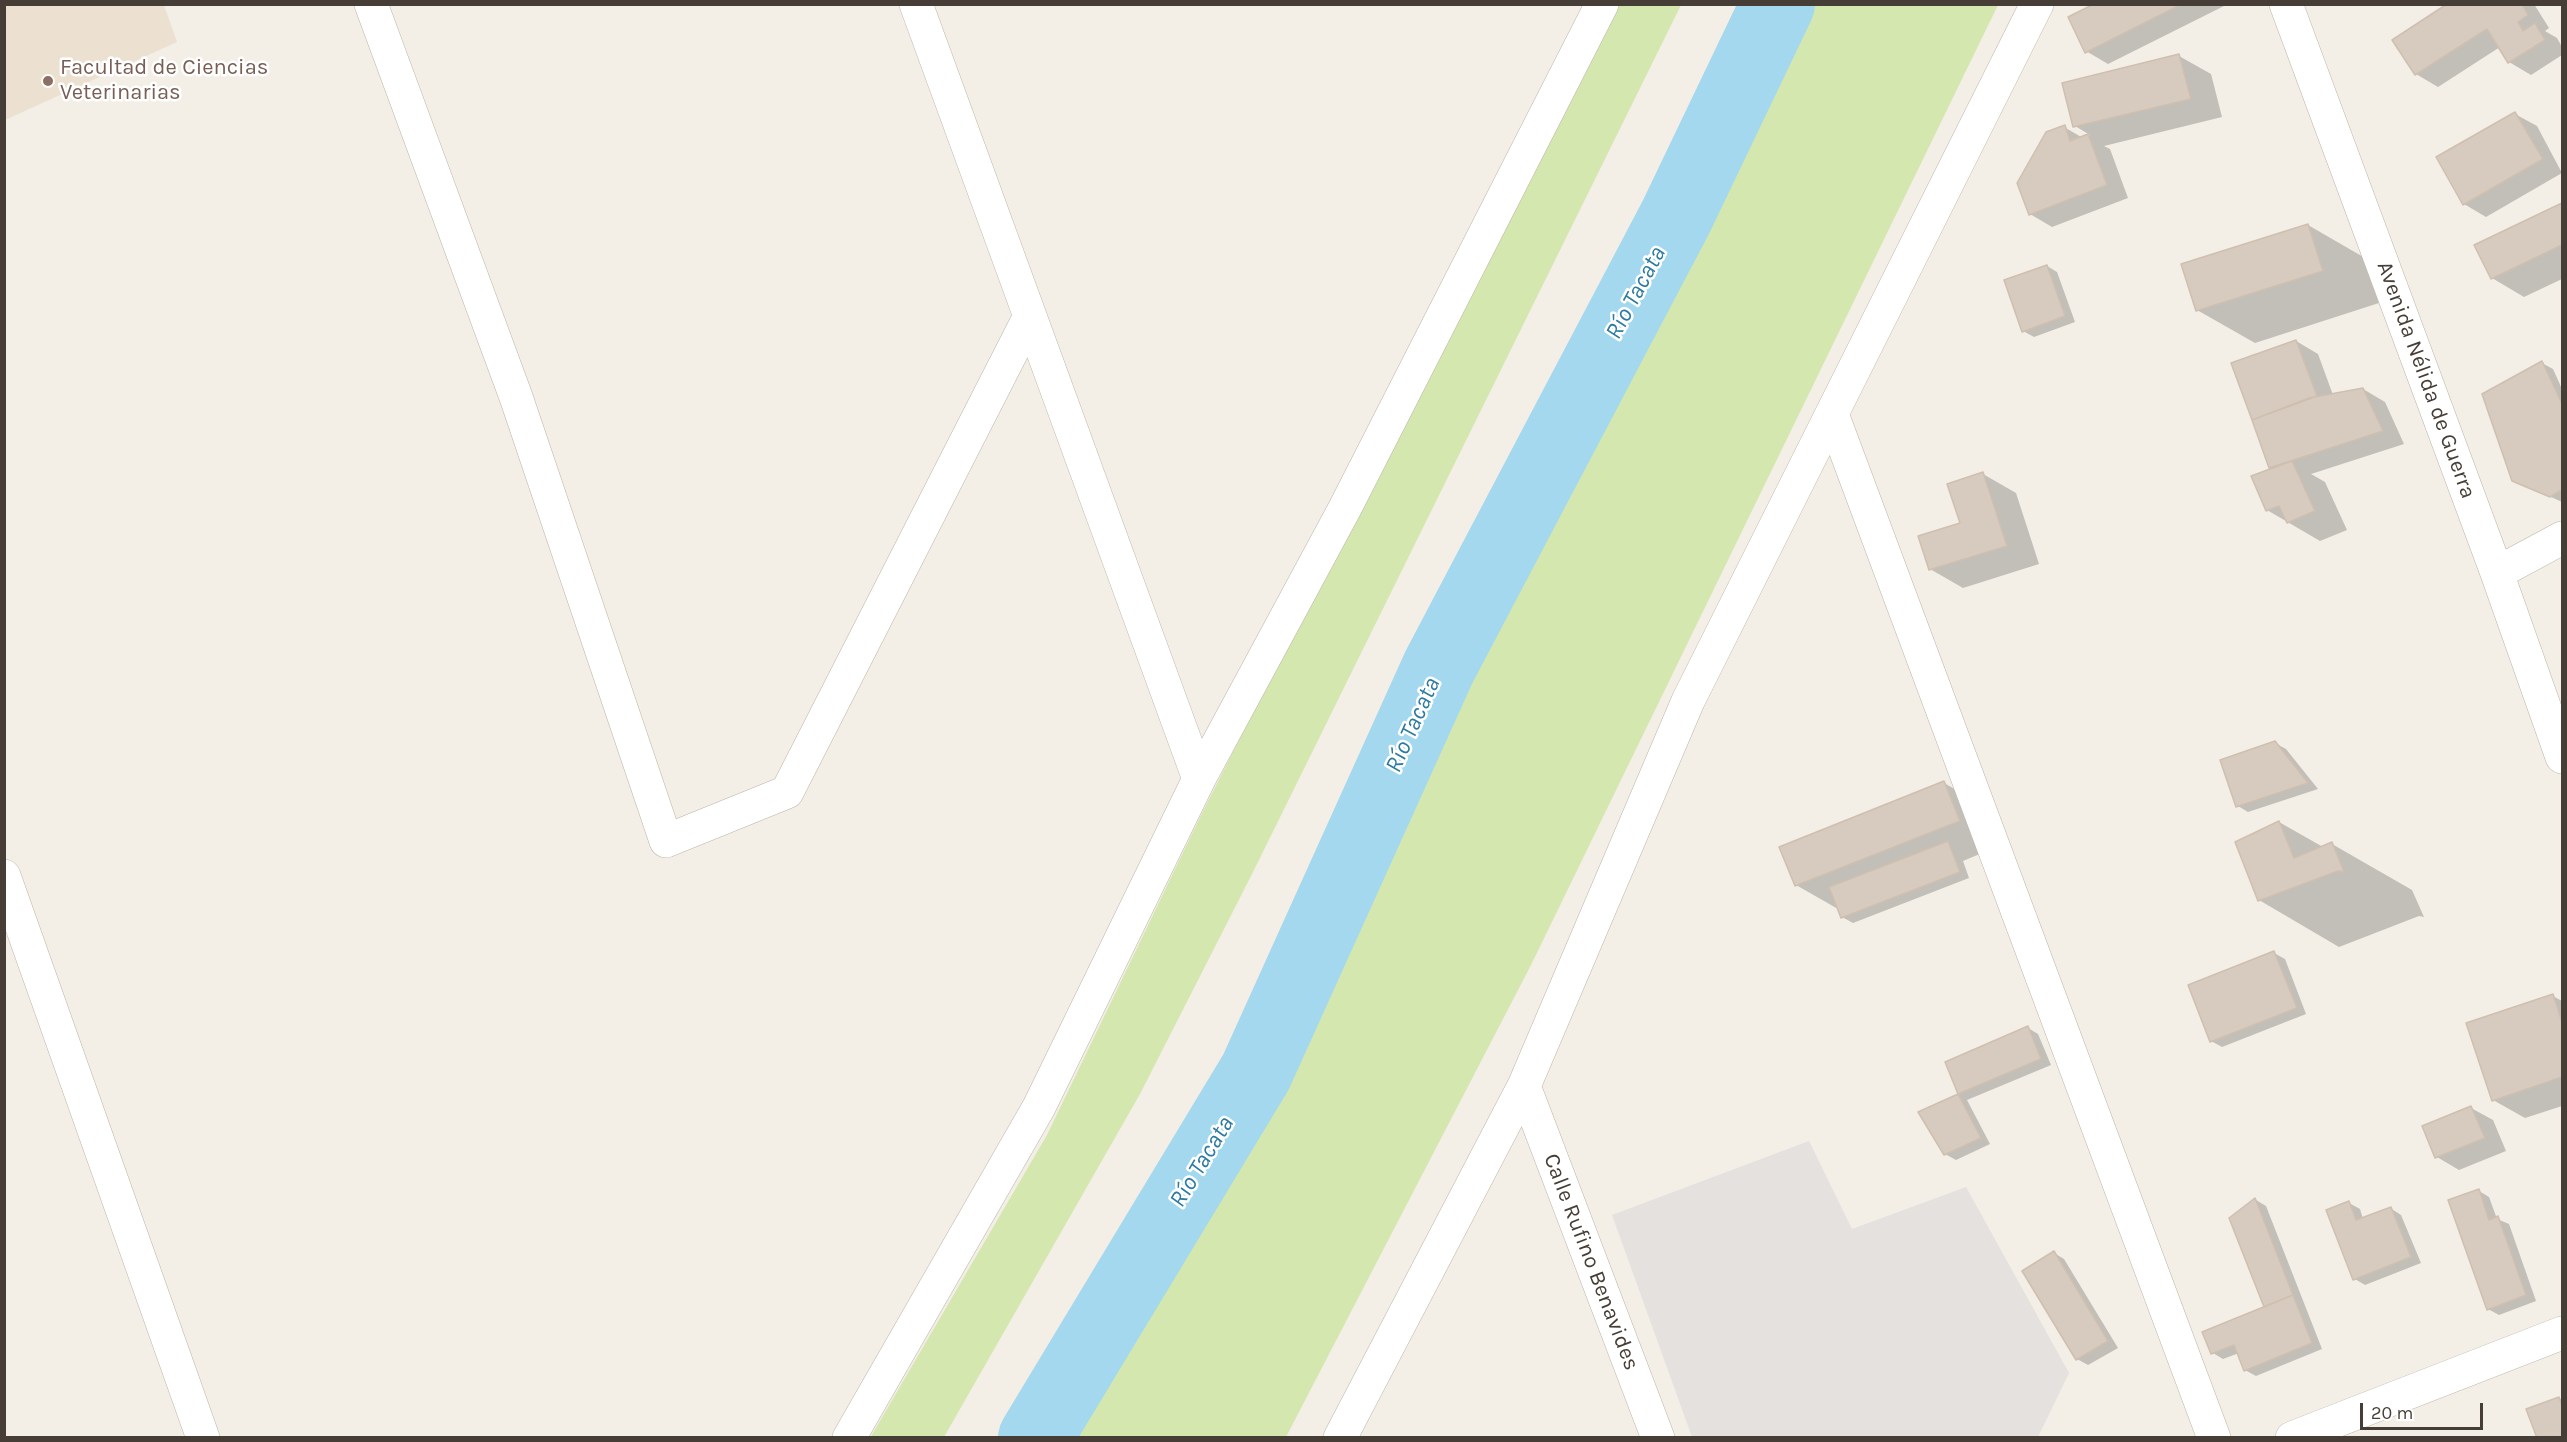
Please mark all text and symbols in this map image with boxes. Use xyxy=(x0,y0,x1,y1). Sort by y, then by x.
place label: Facultad de Ciencias Veterinarias xyxy=(60,55,268,106)
marker: Facultad de Ciencias Veterinarias xyxy=(41,74,55,88)
water label: Río Tacata xyxy=(1600,242,1672,344)
street label: Avenida Nélida de Guerra xyxy=(2371,258,2481,502)
water label: Río Tacata xyxy=(1379,673,1447,777)
water label: Río Tacata xyxy=(1164,1111,1240,1213)
street label: Calle Rufino Benavides xyxy=(1538,1150,1644,1374)
scale bar xyxy=(2363,1391,2486,1429)
text: 20 m xyxy=(2371,1402,2413,1424)

